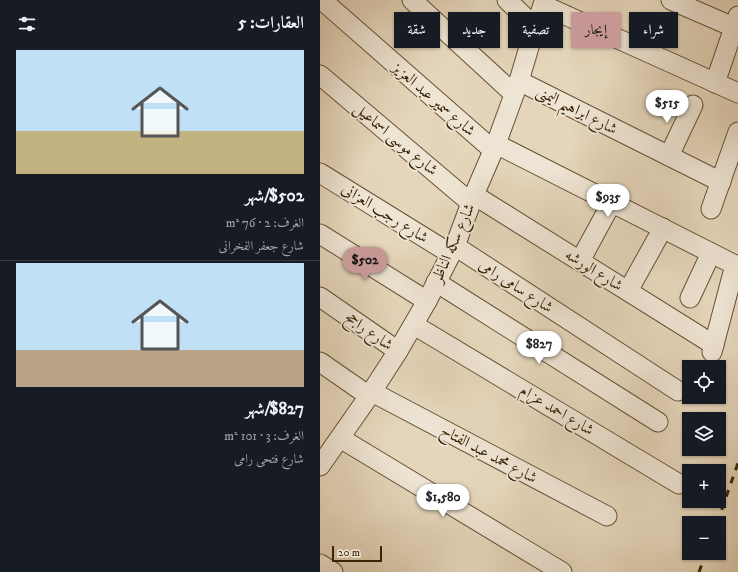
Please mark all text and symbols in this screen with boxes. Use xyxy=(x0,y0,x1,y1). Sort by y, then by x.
text: العقارات: 5 xyxy=(238,12,304,34)
chip: شقة xyxy=(394,12,440,48)
chip: جديد xyxy=(448,12,500,48)
chip: تصفية xyxy=(508,12,563,48)
chip: إيجار xyxy=(571,12,621,48)
chip: شراء xyxy=(629,12,678,48)
icon: filters xyxy=(16,13,38,35)
street label: شارع سمير عبد العزيز xyxy=(385,56,480,143)
icon: home xyxy=(124,76,196,148)
street label: شارع ابراهيم اليمنى xyxy=(530,81,621,144)
pin: $515 xyxy=(643,90,691,124)
text: $515 xyxy=(655,95,679,111)
street label: شارع موسى اسماعيل xyxy=(348,98,442,182)
street label: شارع رجب العزانى xyxy=(336,178,432,250)
pin: $935 xyxy=(584,184,632,218)
text: $502/شهر xyxy=(245,185,304,207)
text: $935 xyxy=(596,189,620,205)
street label: شارع سكه الناظر xyxy=(426,200,482,289)
text: الغرف: 2 · 76 m² xyxy=(226,215,304,231)
text: شارع جعفر الفخرانى xyxy=(218,238,304,254)
street label: شارع الورشه xyxy=(560,244,627,298)
pin: $502 xyxy=(341,247,389,281)
text: $502 xyxy=(352,252,378,268)
street label: شارع سامى رامى xyxy=(473,255,557,320)
icon: home xyxy=(124,289,196,361)
street label: شارع راجح xyxy=(339,307,397,357)
pin: $827 xyxy=(515,331,563,365)
text: $827 xyxy=(526,336,552,352)
map controls xyxy=(682,360,726,560)
button: locate xyxy=(682,360,726,404)
street label: شارع احمد عزام xyxy=(514,380,598,443)
text: $827/شهر xyxy=(245,398,304,420)
button: layers xyxy=(682,412,726,456)
street label: شارع محمد عبد الفتاح xyxy=(435,420,541,491)
text: الغرف: 3 · 101 m² xyxy=(224,428,304,444)
text: شارع فتحى رامى xyxy=(234,451,304,467)
button: + xyxy=(682,464,726,508)
pin: $1,580 xyxy=(410,484,476,518)
text: $1,580 xyxy=(425,489,461,505)
button: − xyxy=(682,516,726,560)
scale bar xyxy=(332,544,382,563)
text: 20 m xyxy=(338,546,360,560)

